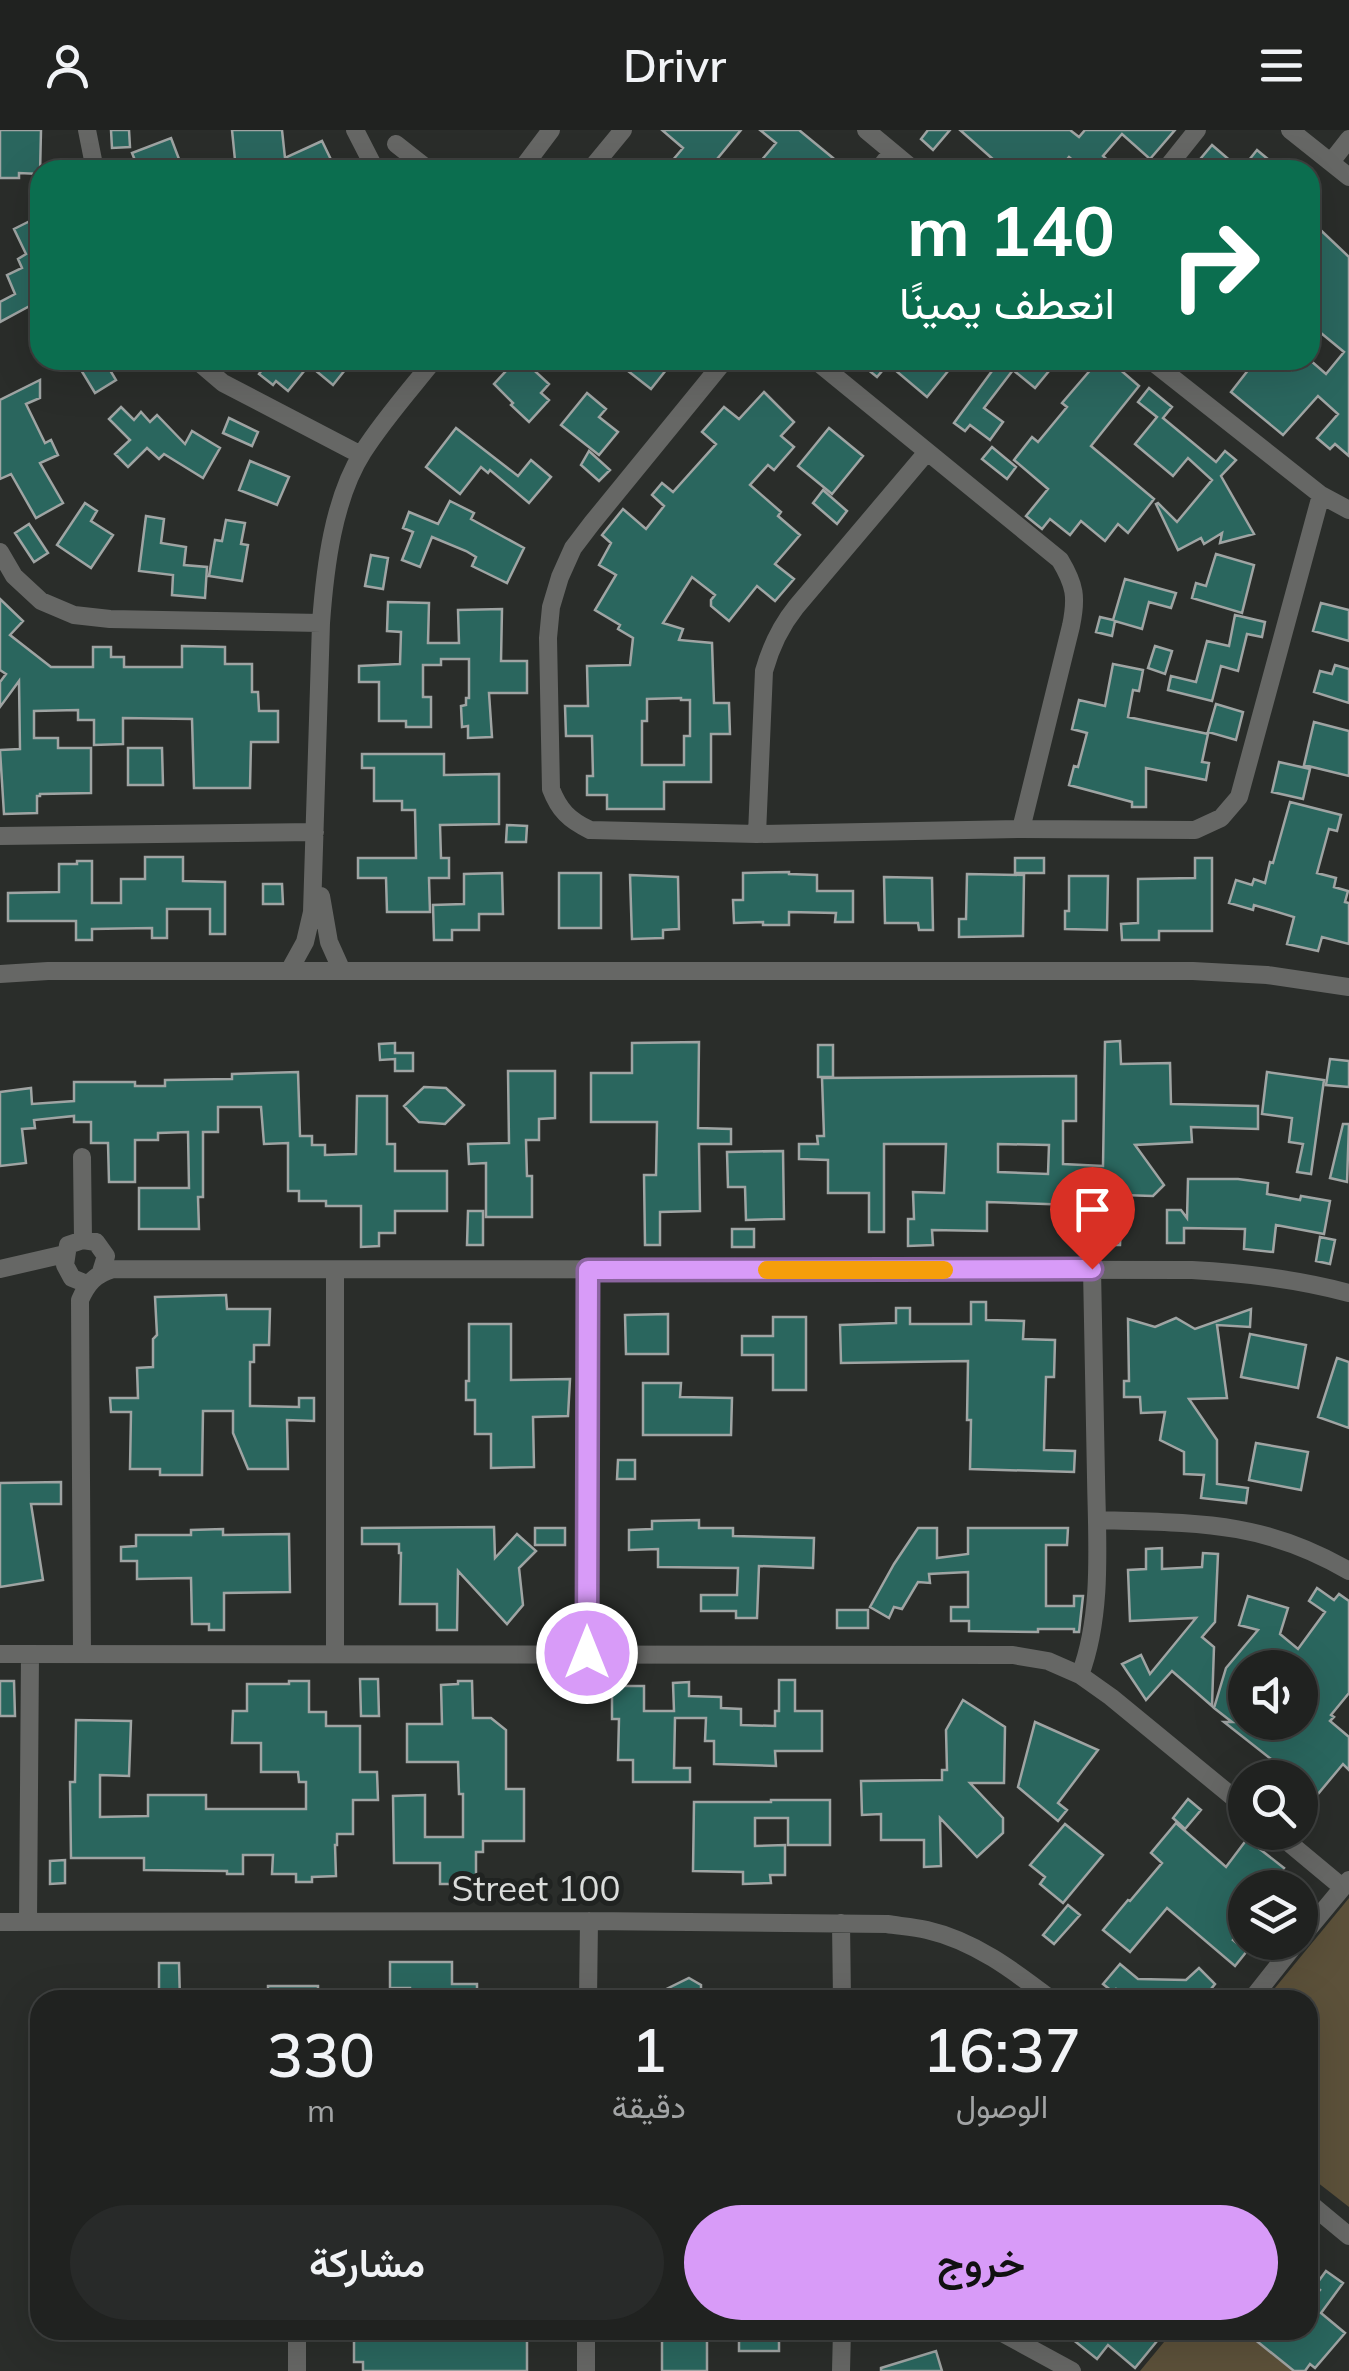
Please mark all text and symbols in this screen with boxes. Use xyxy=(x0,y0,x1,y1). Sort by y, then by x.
text: Drivr xyxy=(623,37,726,93)
icon: person xyxy=(40,38,95,93)
icon: menu xyxy=(1254,38,1309,93)
text: 140 m xyxy=(907,186,1115,274)
icon: right xyxy=(1150,200,1280,330)
text: انعطف يمينًا xyxy=(899,274,1115,330)
pin xyxy=(1050,1167,1135,1270)
icon: arrive xyxy=(1065,1182,1120,1237)
position arrow xyxy=(535,1601,639,1705)
map controls xyxy=(1228,1650,1318,1960)
button: sound xyxy=(1228,1650,1318,1740)
button: search xyxy=(1228,1760,1318,1850)
street label: Street 100 xyxy=(452,1866,620,1910)
button: layers xyxy=(1228,1870,1318,1960)
text: 1 xyxy=(631,2012,667,2087)
text: 16:37 xyxy=(923,2012,1081,2087)
text: 330 xyxy=(267,2017,375,2092)
text: دقيقة xyxy=(612,2086,686,2126)
text: الوصول xyxy=(956,2086,1048,2126)
text: m xyxy=(307,2090,335,2130)
button: مشاركة xyxy=(70,2205,664,2320)
button: خروج xyxy=(684,2205,1278,2320)

